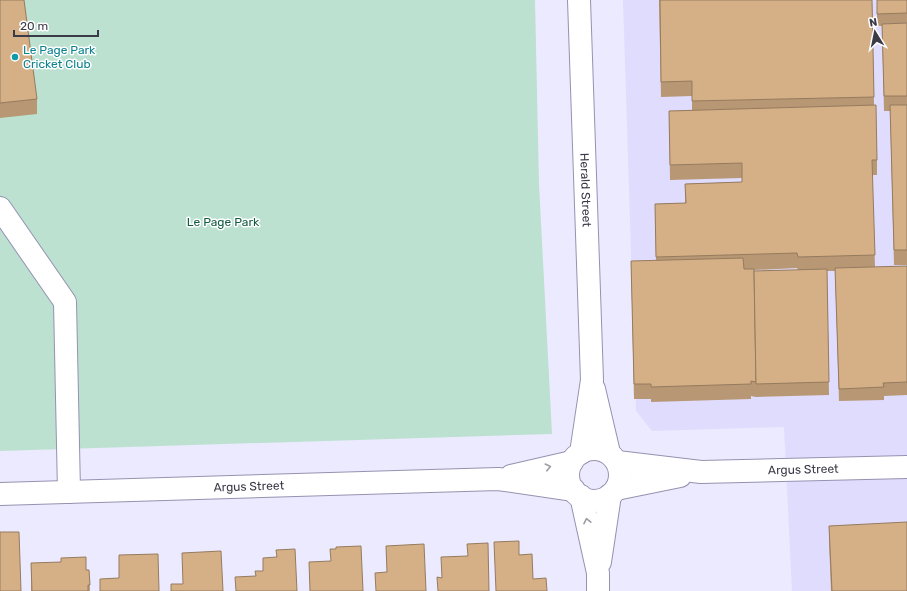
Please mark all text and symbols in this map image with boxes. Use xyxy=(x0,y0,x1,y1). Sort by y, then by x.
scale bar xyxy=(14,12,98,38)
north arrow xyxy=(855,12,895,52)
text: N xyxy=(868,16,878,30)
text: 20 m xyxy=(20,19,48,33)
place label: Le Page Park Cricket Club xyxy=(23,43,96,71)
marker: Le Page Park Cricket Club xyxy=(10,52,20,62)
street label: Herald Street xyxy=(577,153,594,227)
park label: Le Page Park xyxy=(187,215,260,229)
street label: Argus Street xyxy=(768,462,839,477)
one-way arrow xyxy=(545,464,551,472)
street label: Argus Street xyxy=(213,478,285,495)
one-way arrow xyxy=(583,518,591,525)

